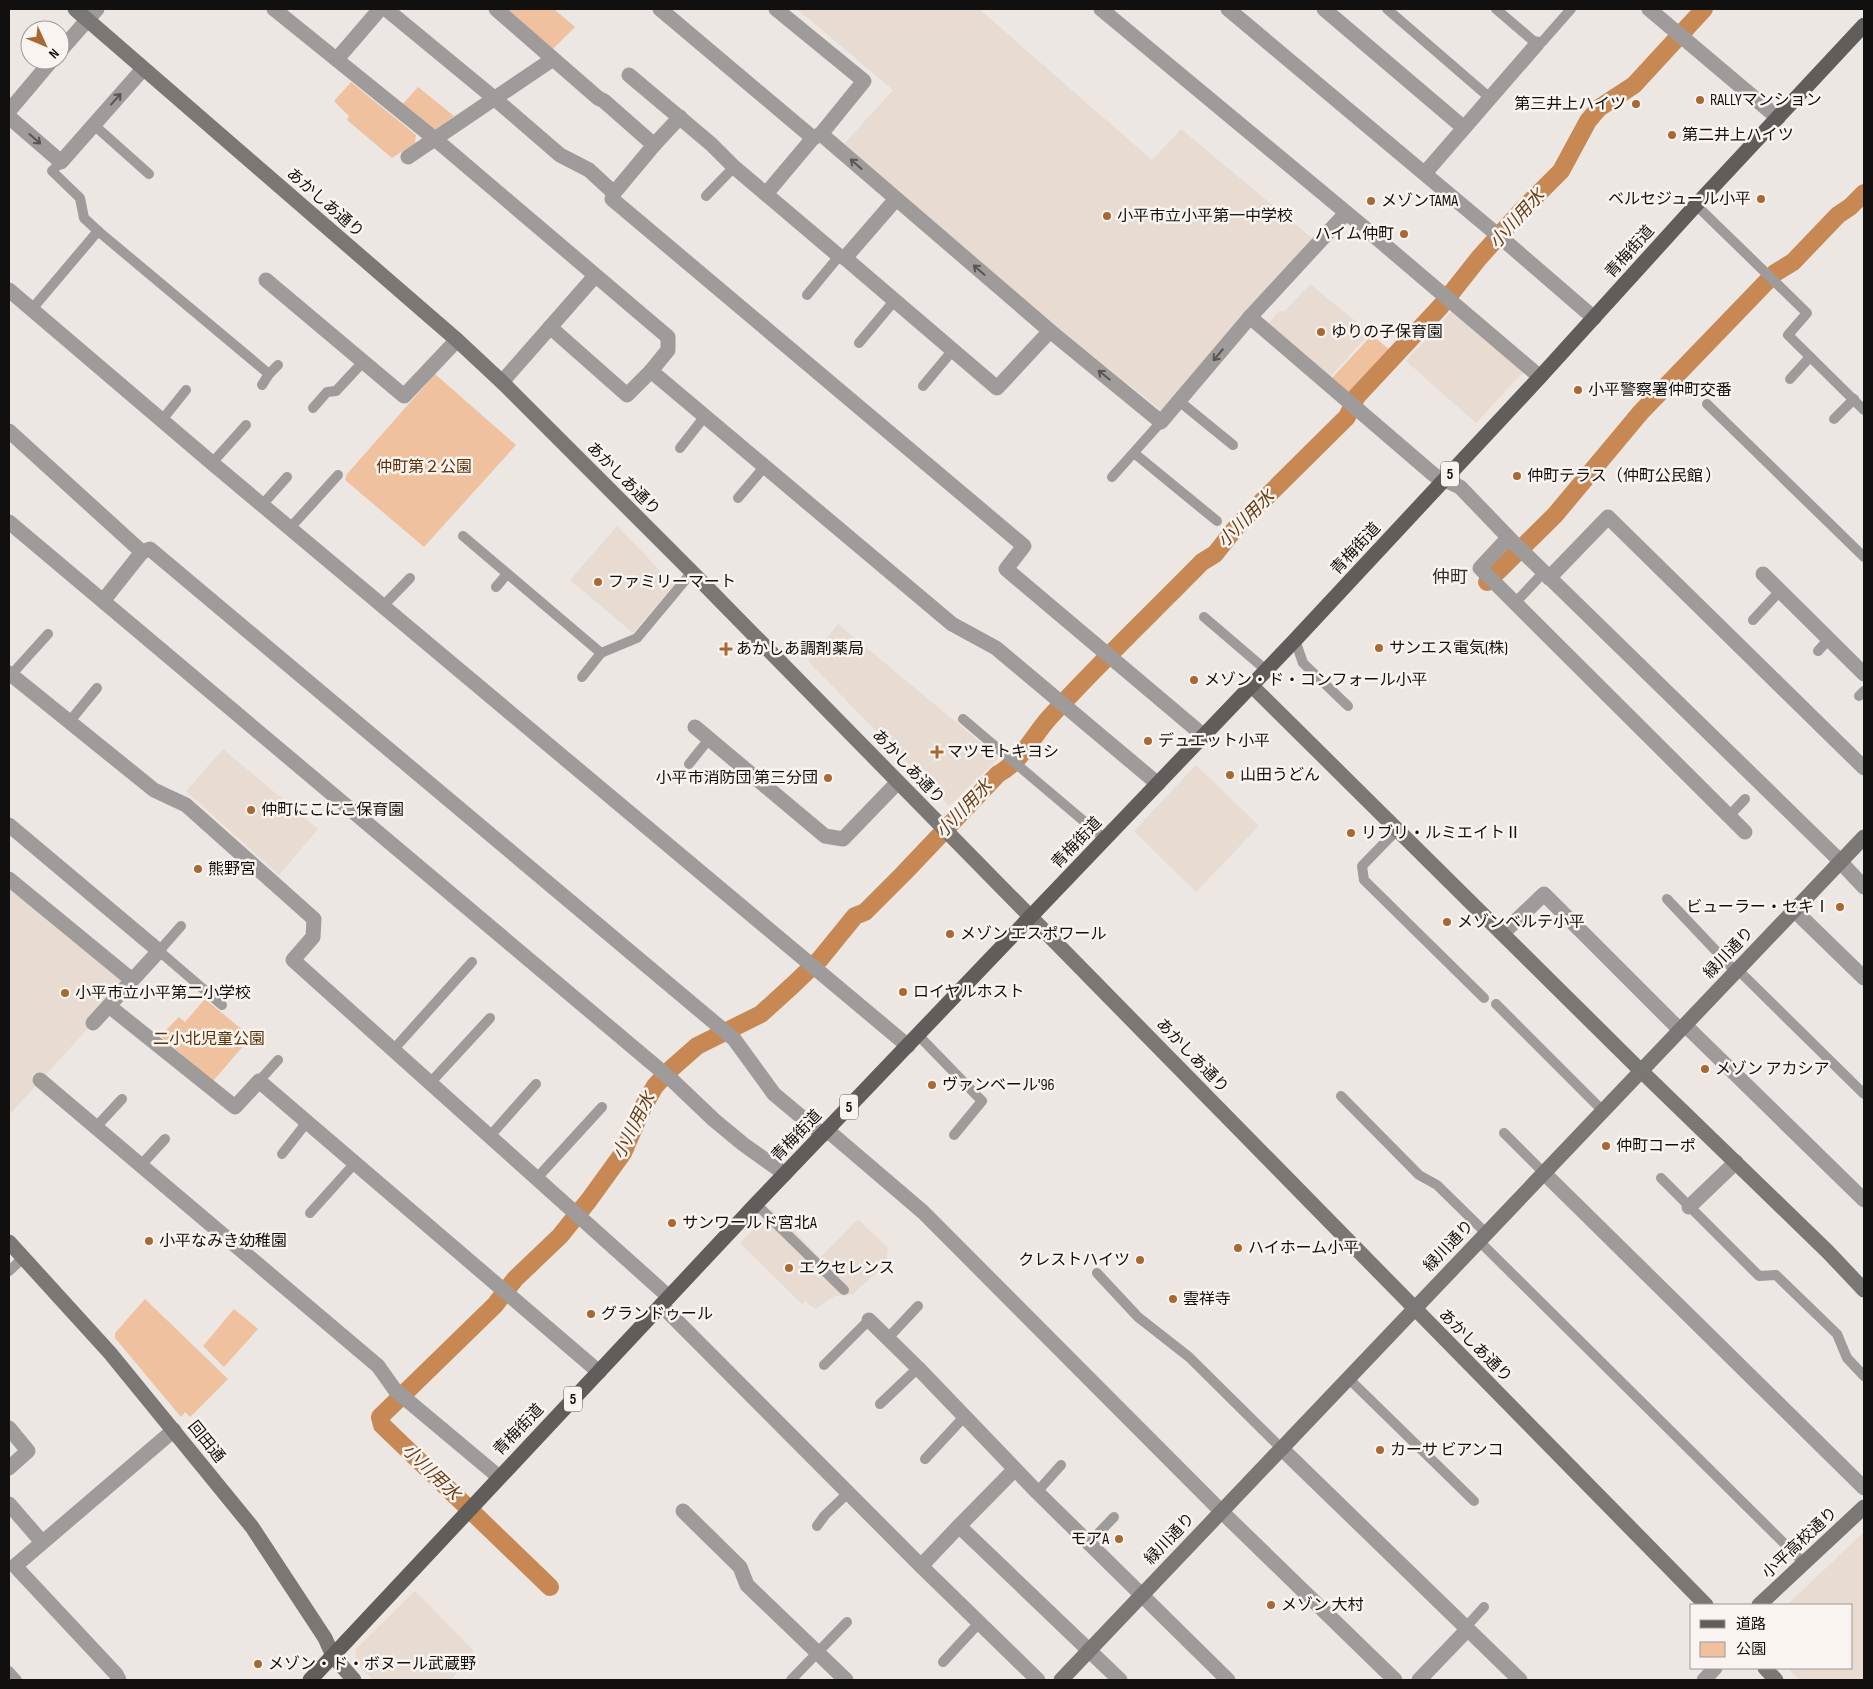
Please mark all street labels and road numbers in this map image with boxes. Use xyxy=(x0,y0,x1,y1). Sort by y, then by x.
street label: あかしあ通り xyxy=(283,164,367,242)
street label: 青梅街道 xyxy=(1602,222,1658,282)
street label: あかしあ通り xyxy=(582,438,664,520)
road number: 5 xyxy=(1441,462,1459,486)
street label: 青梅街道 xyxy=(1327,519,1385,579)
street label: あかしあ通り xyxy=(868,726,948,808)
street label: 青梅街道 xyxy=(1048,813,1106,873)
street label: 緑川通り xyxy=(1700,923,1758,983)
street label: あかしあ通り xyxy=(1152,1015,1232,1097)
road number: 5 xyxy=(840,1094,858,1120)
street label: 青梅街道 xyxy=(768,1106,826,1166)
street label: 緑川通り xyxy=(1420,1216,1478,1276)
street label: あかしあ通り xyxy=(1434,1305,1516,1387)
road number: 5 xyxy=(564,1386,582,1412)
street label: 青梅街道 xyxy=(490,1400,548,1460)
street label: 回田通 xyxy=(184,1417,228,1467)
street label: 小平高校通り xyxy=(1758,1503,1842,1583)
street label: 緑川通り xyxy=(1141,1509,1199,1569)

